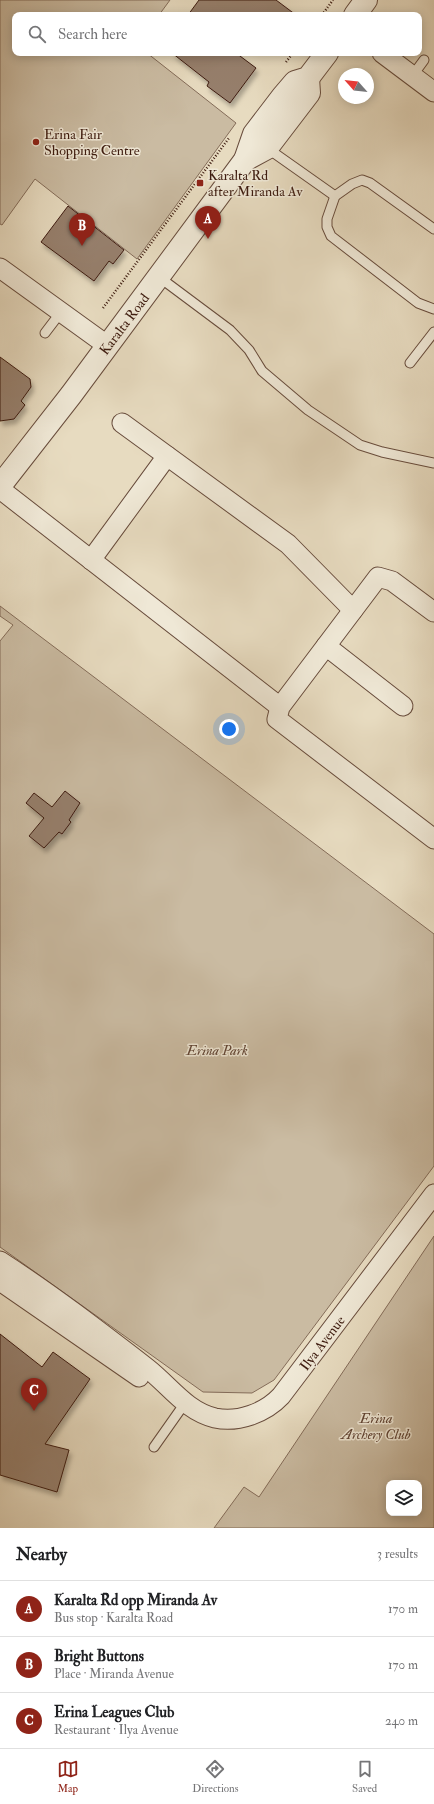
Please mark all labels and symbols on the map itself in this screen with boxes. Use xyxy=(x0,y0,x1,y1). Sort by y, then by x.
north arrow xyxy=(338,68,374,104)
place label: Erina Fair Shopping Centre xyxy=(44,126,140,160)
marker: Erina Fair Shopping Centre xyxy=(31,137,41,147)
place label: Karalta Rd after Miranda Av xyxy=(208,167,303,200)
marker: Karalta Rd after Miranda Av xyxy=(195,178,205,188)
pin: A xyxy=(195,206,221,239)
pin: B xyxy=(69,213,95,246)
street label: Karalta Road xyxy=(96,290,153,358)
your location xyxy=(219,719,239,739)
park label: Erina Park xyxy=(185,1042,248,1059)
street label: Ilya Avenue xyxy=(296,1312,349,1375)
pin: C xyxy=(21,1378,47,1411)
park label: Erina Archery Club xyxy=(339,1410,411,1443)

